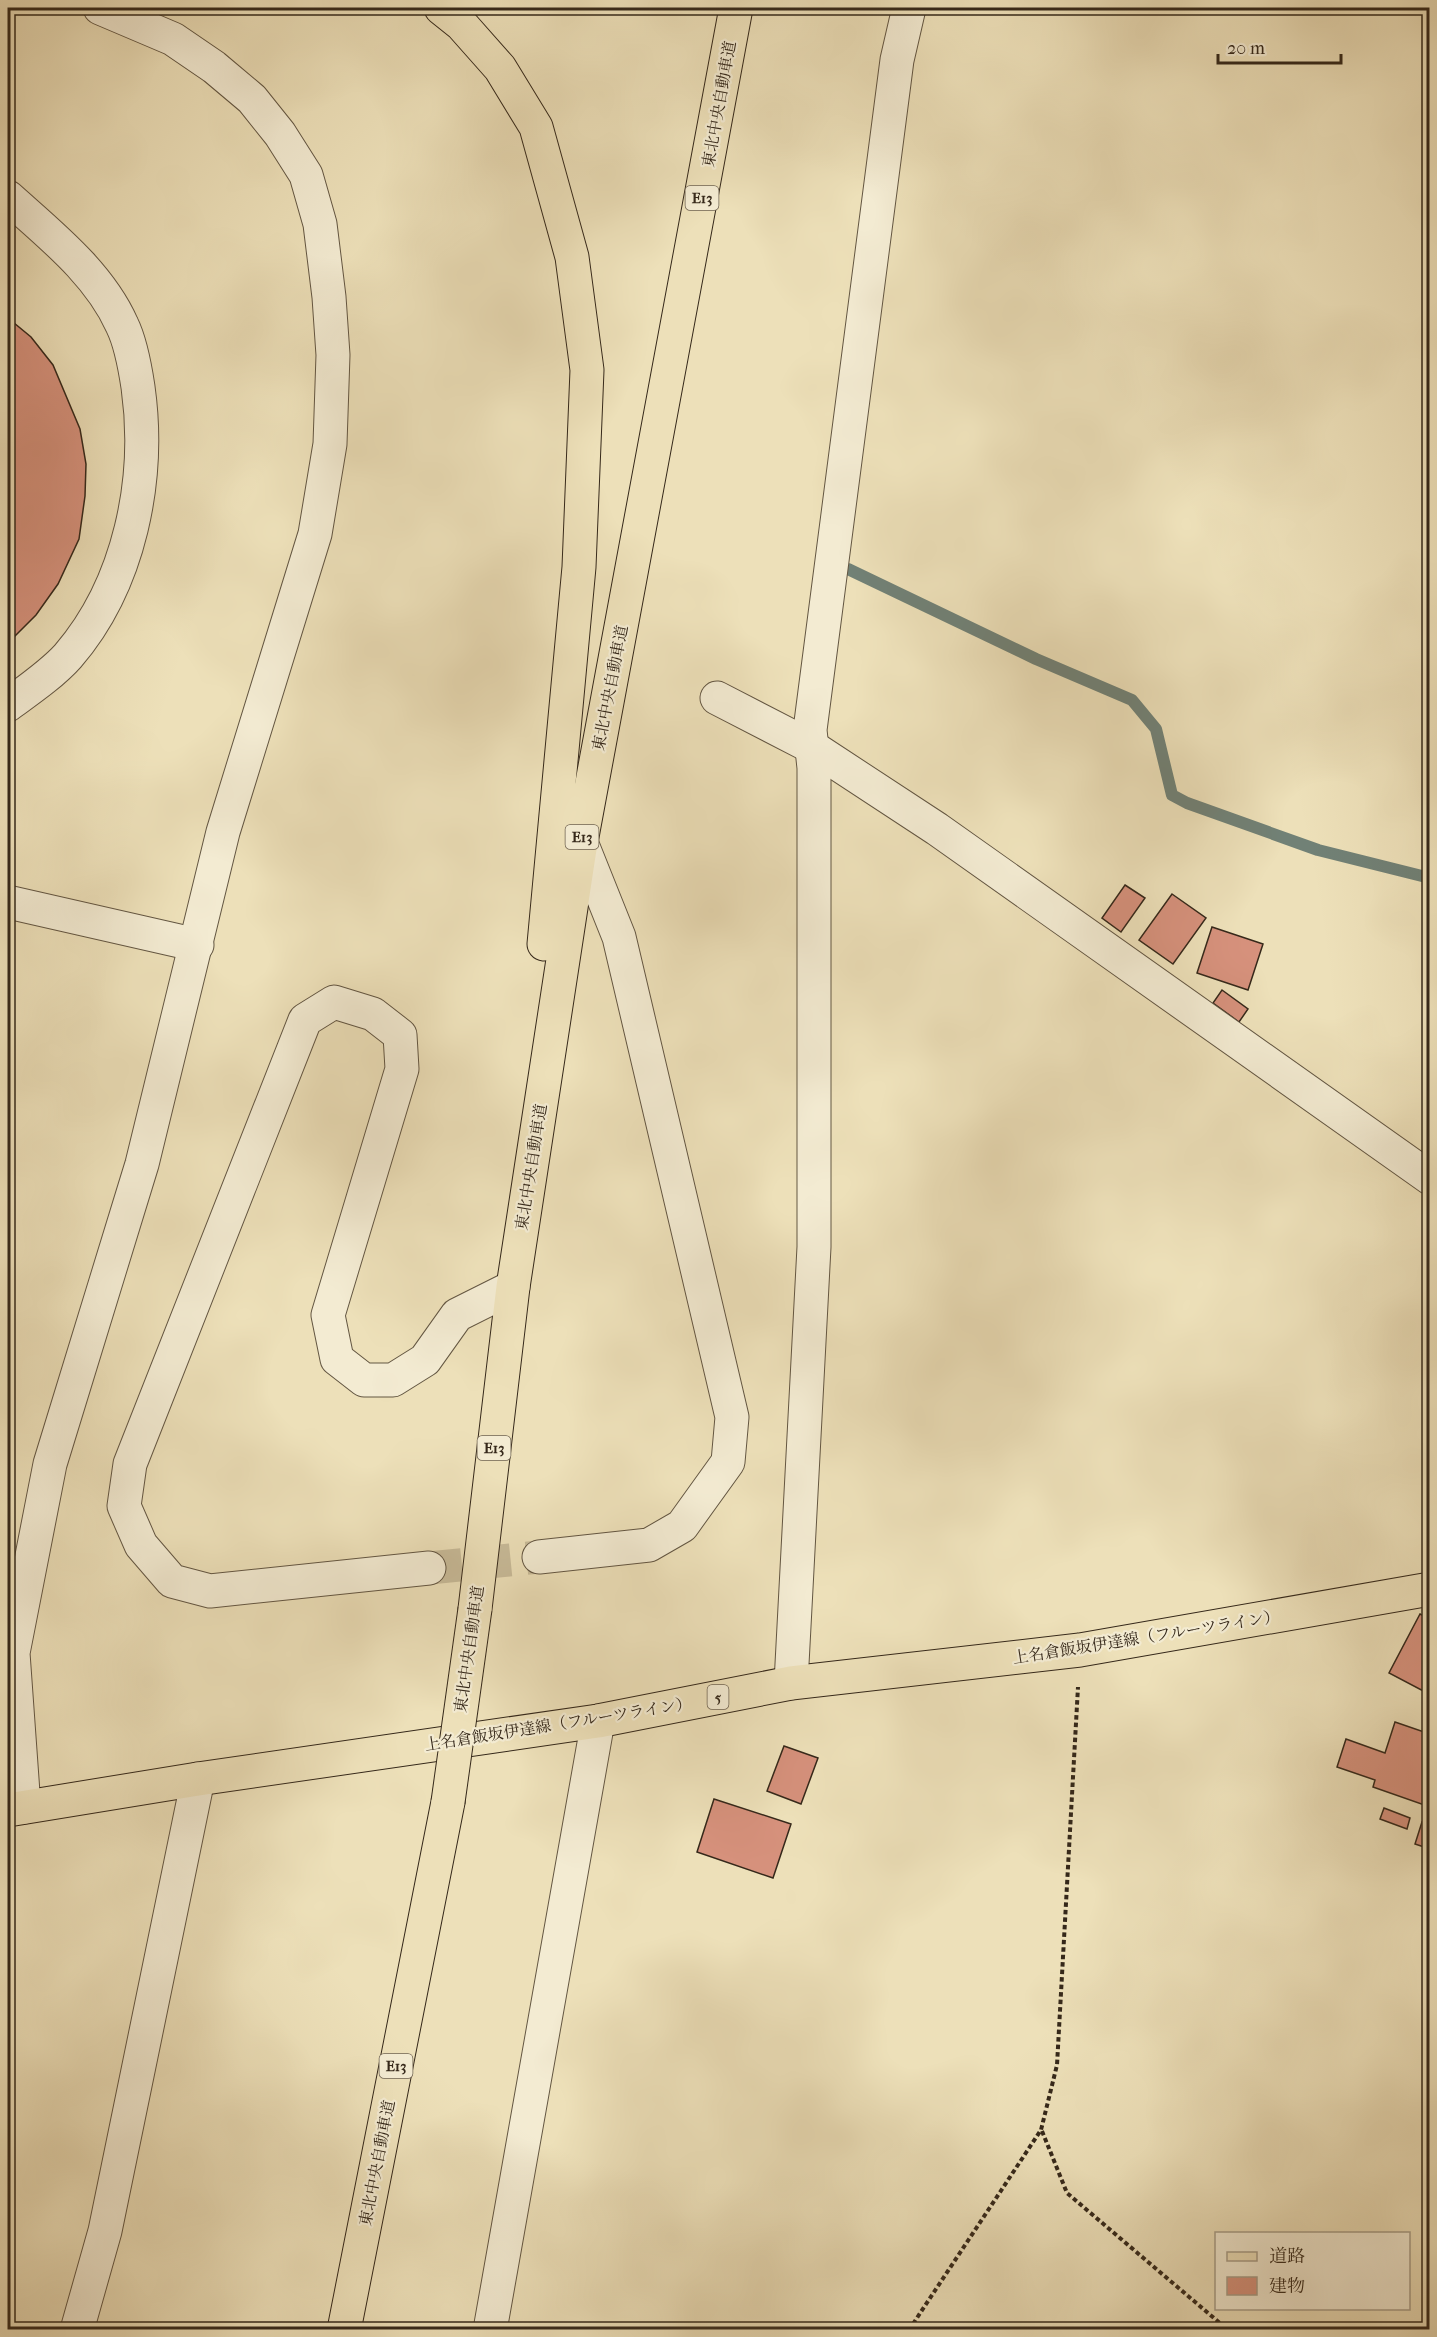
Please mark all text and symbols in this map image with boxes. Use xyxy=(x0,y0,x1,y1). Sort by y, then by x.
scale bar xyxy=(1218,27,1341,65)
text: 20 m xyxy=(1227,38,1265,59)
street label: 東北中央自動車道 xyxy=(699,39,739,169)
road number: E13 xyxy=(686,186,718,210)
street label: 東北中央自動車道 xyxy=(588,623,632,753)
road number: E13 xyxy=(566,825,598,849)
street label: 東北中央自動車道 xyxy=(512,1102,550,1232)
road number: E13 xyxy=(478,1436,510,1460)
street label: 東北中央自動車道 xyxy=(451,1584,487,1714)
street label: 上名倉飯坂伊達線（フルーツライン） xyxy=(1011,1606,1281,1668)
road number: 5 xyxy=(708,1685,728,1709)
street label: 上名倉飯坂伊達線（フルーツライン） xyxy=(423,1693,693,1755)
road number: E13 xyxy=(380,2054,412,2078)
street label: 東北中央自動車道 xyxy=(355,2098,399,2228)
legend xyxy=(1215,2232,1410,2310)
text: 道路 xyxy=(1269,2246,1305,2267)
text: 建物 xyxy=(1269,2276,1305,2297)

